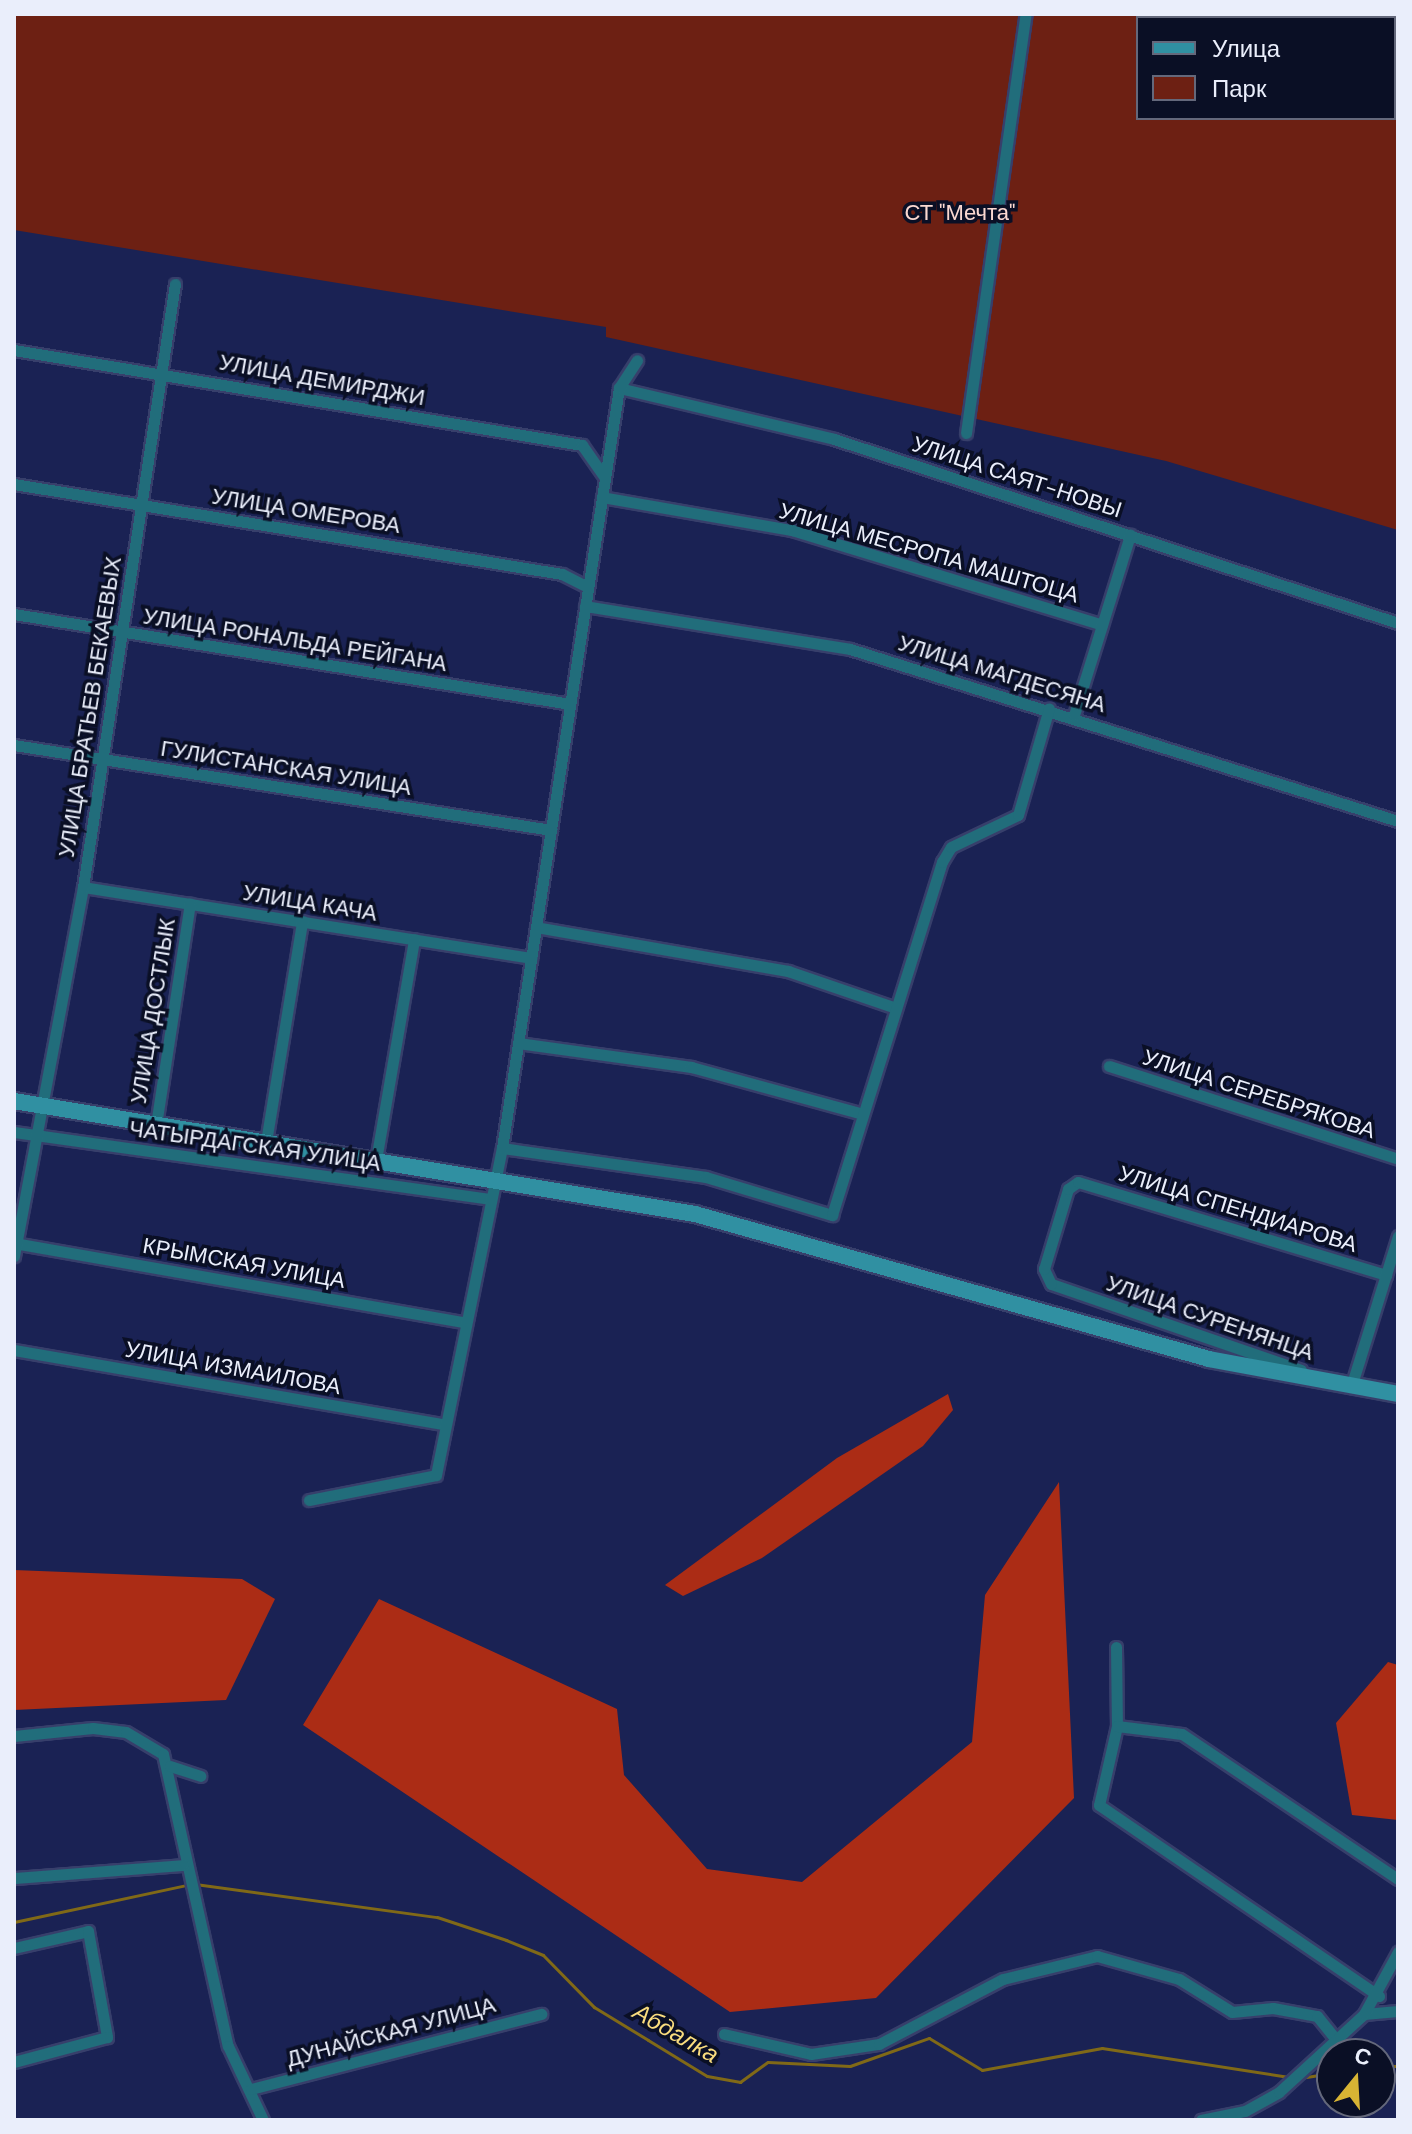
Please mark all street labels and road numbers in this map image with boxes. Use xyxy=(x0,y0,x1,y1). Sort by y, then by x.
street label: УЛИЦА ДЕМИРДЖИ xyxy=(217,349,427,411)
street label: УЛИЦА САЯТ-НОВЫ xyxy=(909,431,1125,523)
street label: УЛИЦА ОМЕРОВА xyxy=(210,483,402,539)
street label: УЛИЦА МЕСРОПА МАШТОЦА xyxy=(776,498,1082,608)
street label: УЛИЦА БРАТЬЕВ БЕКАЕВЫХ xyxy=(53,555,127,859)
street label: УЛИЦА РОНАЛЬДА РЕЙГАНА xyxy=(141,603,449,677)
street label: УЛИЦА МАГДЕСЯНА xyxy=(895,630,1109,718)
street label: ГУЛИСТАНСКАЯ УЛИЦА xyxy=(159,735,413,801)
street label: УЛИЦА КАЧА xyxy=(241,879,379,927)
street label: УЛИЦА ДОСТЛЫК xyxy=(125,917,181,1105)
street label: УЛИЦА СЕРЕБРЯКОВА xyxy=(1139,1044,1379,1144)
street label: ЧАТЫРДАГСКАЯ УЛИЦА xyxy=(128,1115,382,1177)
street label: УЛИЦА СПЕНДИАРОВА xyxy=(1116,1160,1360,1258)
street label: КРЫМСКАЯ УЛИЦА xyxy=(141,1232,347,1294)
street label: УЛИЦА СУРЕНЯНЦА xyxy=(1103,1270,1317,1366)
street label: УЛИЦА ИЗМАИЛОВА xyxy=(123,1336,343,1400)
street label: ДУНАЙСКАЯ УЛИЦА xyxy=(284,1991,498,2073)

